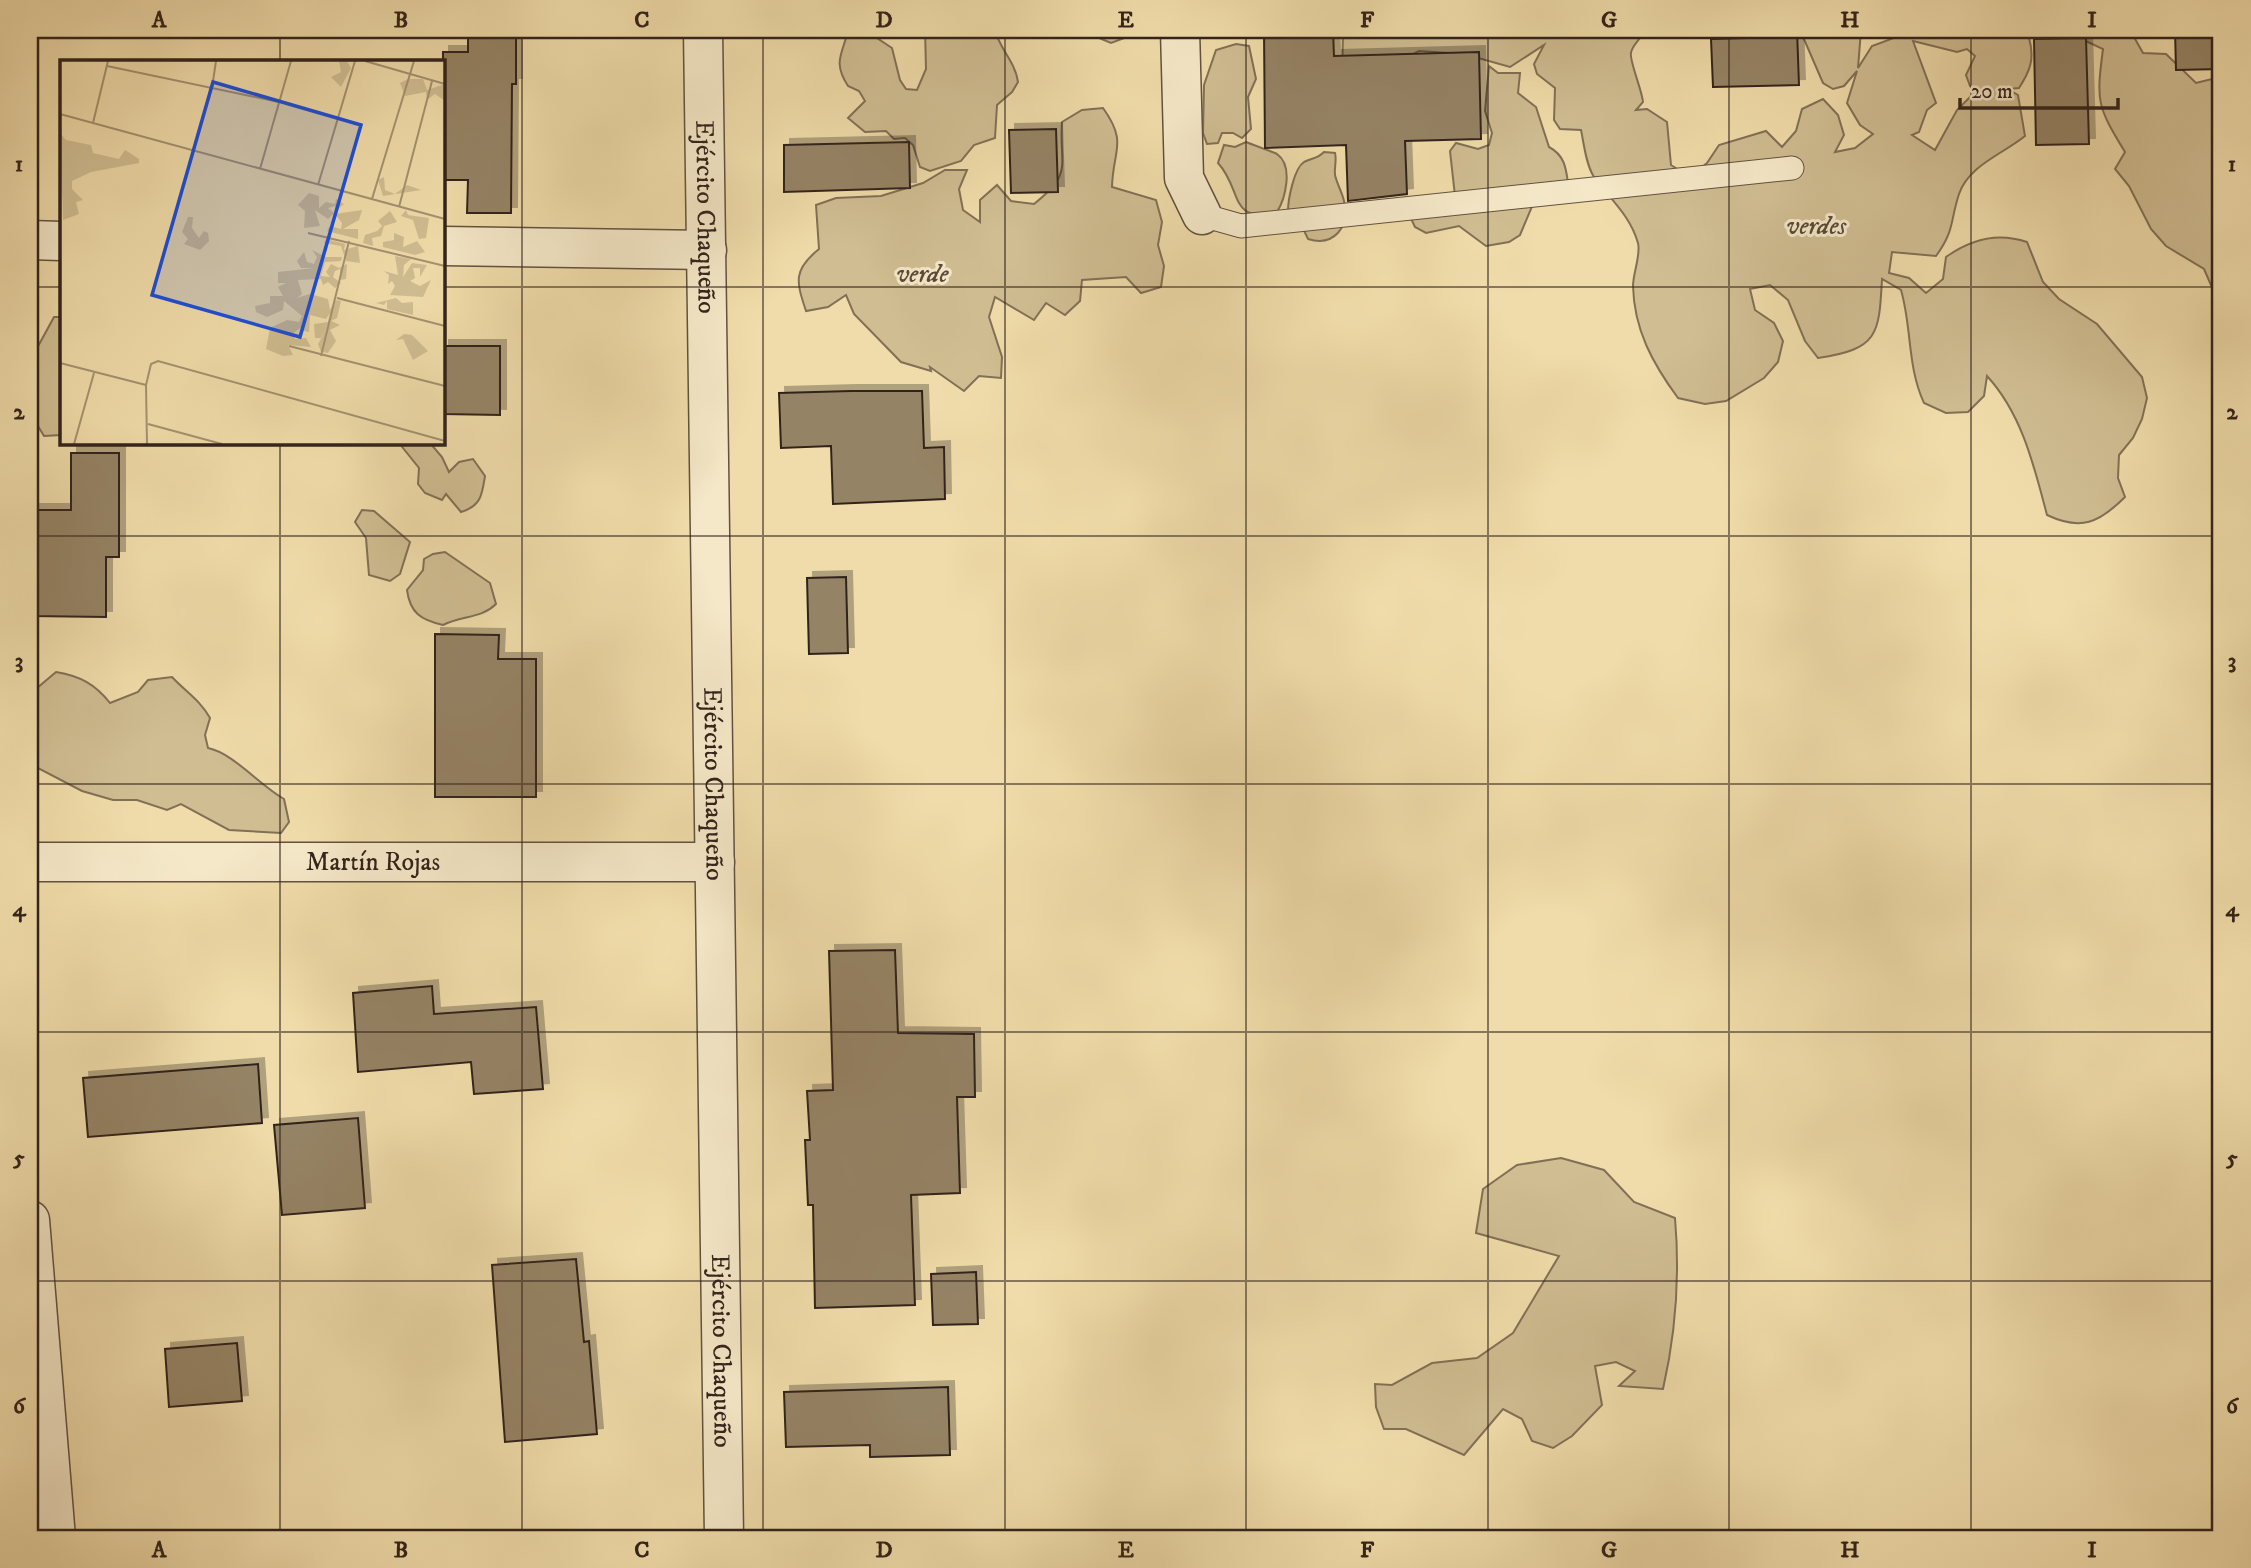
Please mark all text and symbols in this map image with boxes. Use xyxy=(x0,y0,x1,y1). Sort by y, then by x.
text: A xyxy=(151,6,168,35)
text: B xyxy=(394,6,408,35)
text: C xyxy=(634,6,650,35)
text: D xyxy=(875,6,893,35)
text: E xyxy=(1118,6,1134,35)
text: F xyxy=(1360,6,1375,35)
text: G xyxy=(1601,6,1617,35)
text: H xyxy=(1840,6,1860,35)
text: I xyxy=(2087,6,2097,35)
inset map xyxy=(60,60,444,444)
scale bar xyxy=(1960,66,2118,110)
text: 20 m xyxy=(1971,79,2013,105)
street label: Ejército Chaqueño xyxy=(688,120,723,314)
text: 1 xyxy=(15,150,23,179)
text: 1 xyxy=(2228,150,2236,179)
park label: verdes xyxy=(1786,210,1847,243)
park label: verde xyxy=(896,258,949,291)
text: 2 xyxy=(13,398,25,427)
text: 2 xyxy=(2226,398,2238,427)
text: 3 xyxy=(15,647,23,676)
text: 3 xyxy=(2228,647,2236,676)
street label: Ejército Chaqueño xyxy=(696,687,731,881)
street label: Martín Rojas xyxy=(306,846,440,879)
text: 4 xyxy=(12,895,27,924)
text: 4 xyxy=(2225,895,2240,924)
text: 5 xyxy=(12,1144,25,1173)
text: 5 xyxy=(2225,1144,2238,1173)
street label: Ejército Chaqueño xyxy=(704,1254,739,1448)
text: 6 xyxy=(13,1392,27,1421)
text: 6 xyxy=(2226,1392,2240,1421)
text: A xyxy=(151,1536,168,1565)
text: B xyxy=(394,1536,408,1565)
text: C xyxy=(634,1536,650,1565)
text: D xyxy=(875,1536,893,1565)
text: E xyxy=(1118,1536,1134,1565)
text: F xyxy=(1360,1536,1375,1565)
text: G xyxy=(1601,1536,1617,1565)
text: H xyxy=(1840,1536,1860,1565)
text: I xyxy=(2087,1536,2097,1565)

